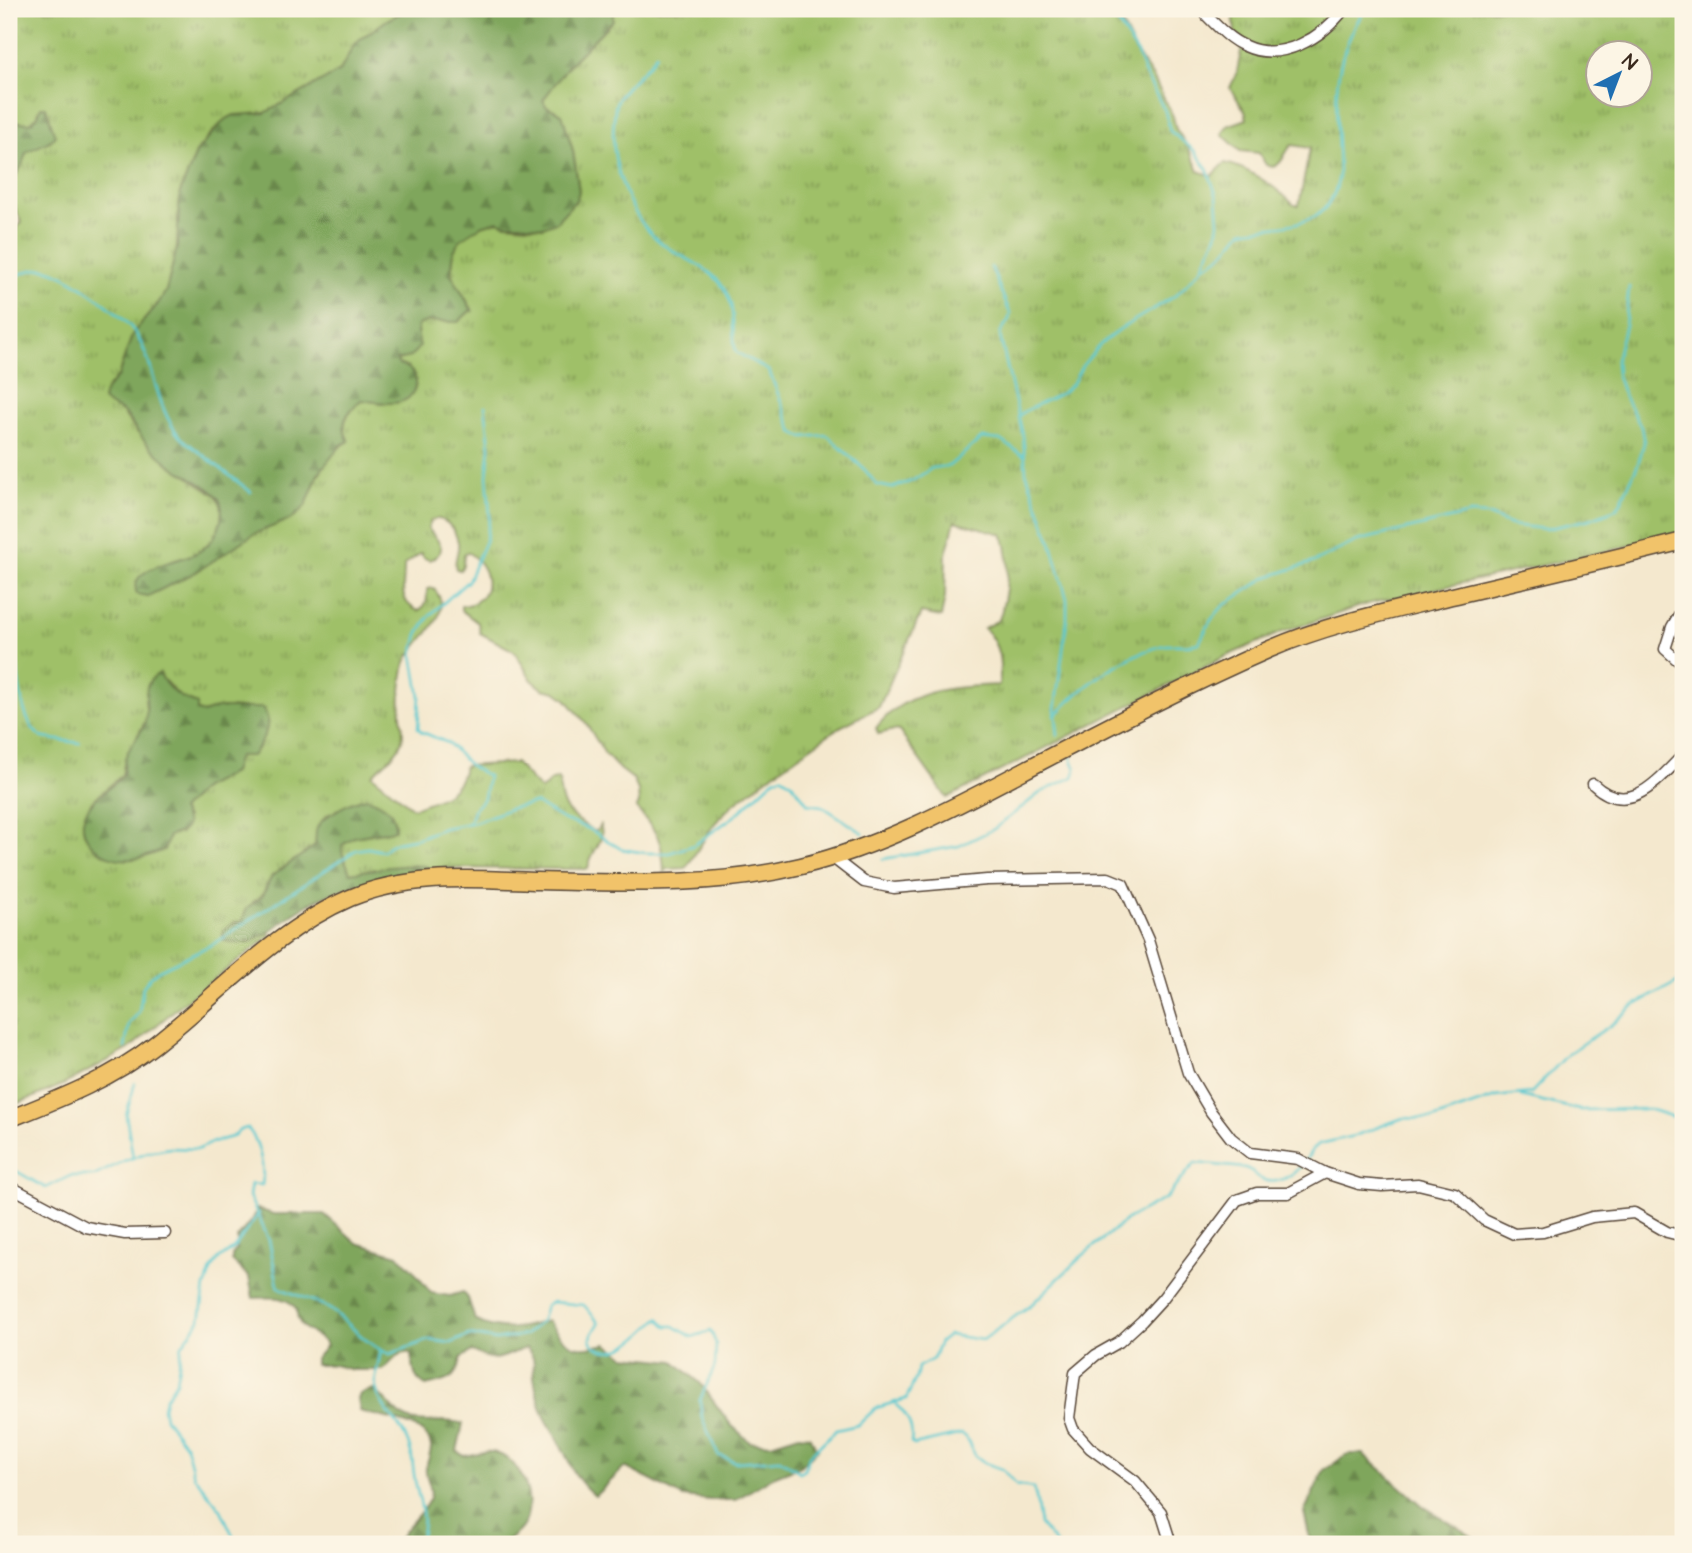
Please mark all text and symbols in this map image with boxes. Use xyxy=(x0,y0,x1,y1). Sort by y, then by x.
north arrow xyxy=(1584,38,1654,108)
text: N xyxy=(1616,48,1643,77)

